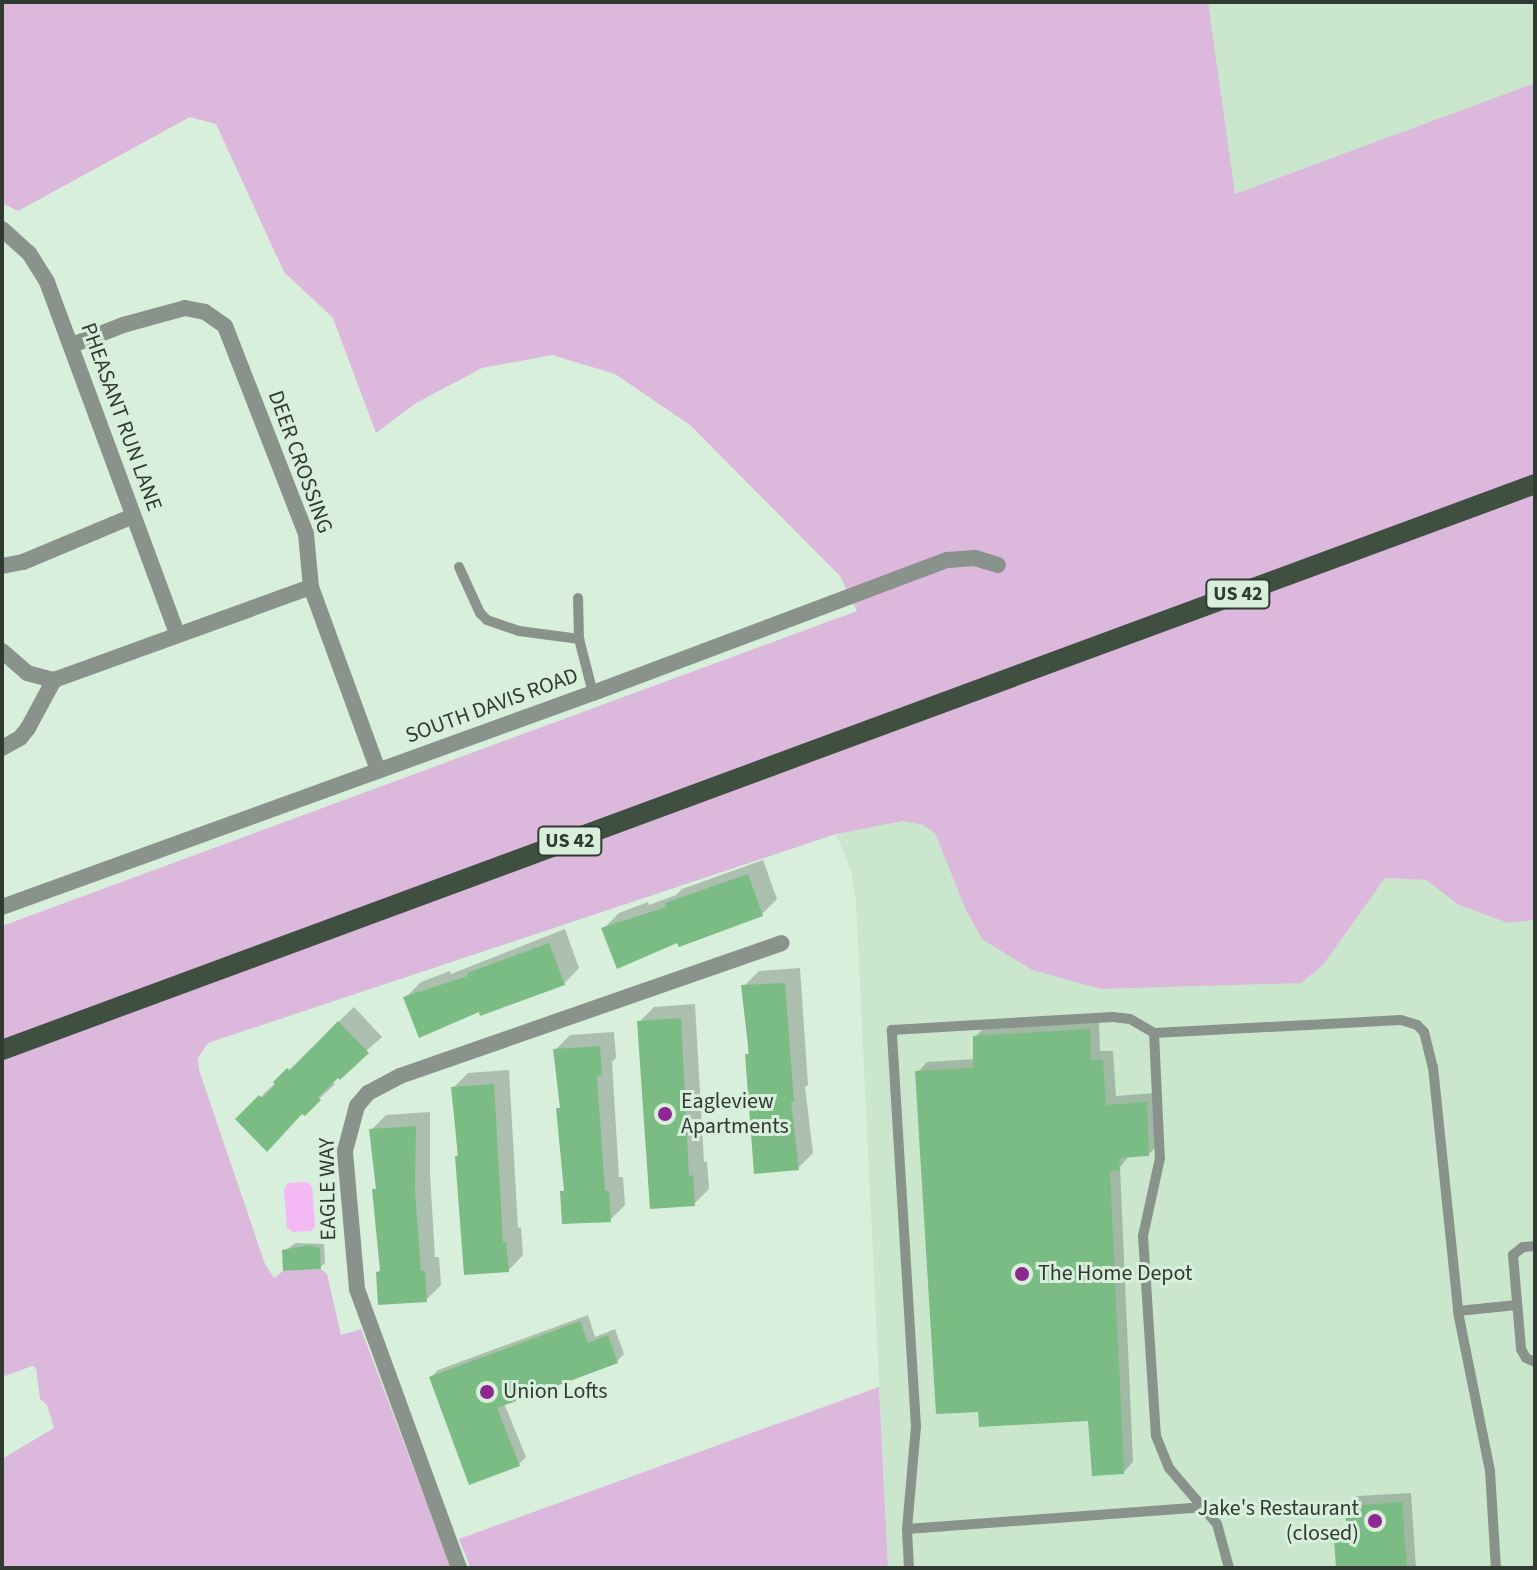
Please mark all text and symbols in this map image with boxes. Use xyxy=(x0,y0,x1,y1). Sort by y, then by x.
street label: PHEASANT RUN LANE xyxy=(75,319,167,515)
street label: DEER CROSSING xyxy=(262,387,338,537)
road number: US 42 xyxy=(1204,578,1272,610)
street label: SOUTH DAVIS ROAD xyxy=(402,663,582,749)
road number: US 42 xyxy=(536,825,604,857)
place label: Eagleview Apartments xyxy=(681,1088,789,1140)
marker: Eagleview Apartments xyxy=(656,1105,674,1123)
street label: EAGLE WAY xyxy=(314,1137,342,1241)
place label: The Home Depot xyxy=(1038,1261,1193,1287)
marker: The Home Depot xyxy=(1013,1265,1031,1283)
place label: Union Lofts xyxy=(503,1379,607,1405)
marker: Union Lofts xyxy=(478,1383,496,1401)
place label: Jake's Restaurant (closed) xyxy=(1198,1495,1359,1546)
marker: Jake's Restaurant (closed) xyxy=(1366,1512,1384,1530)

